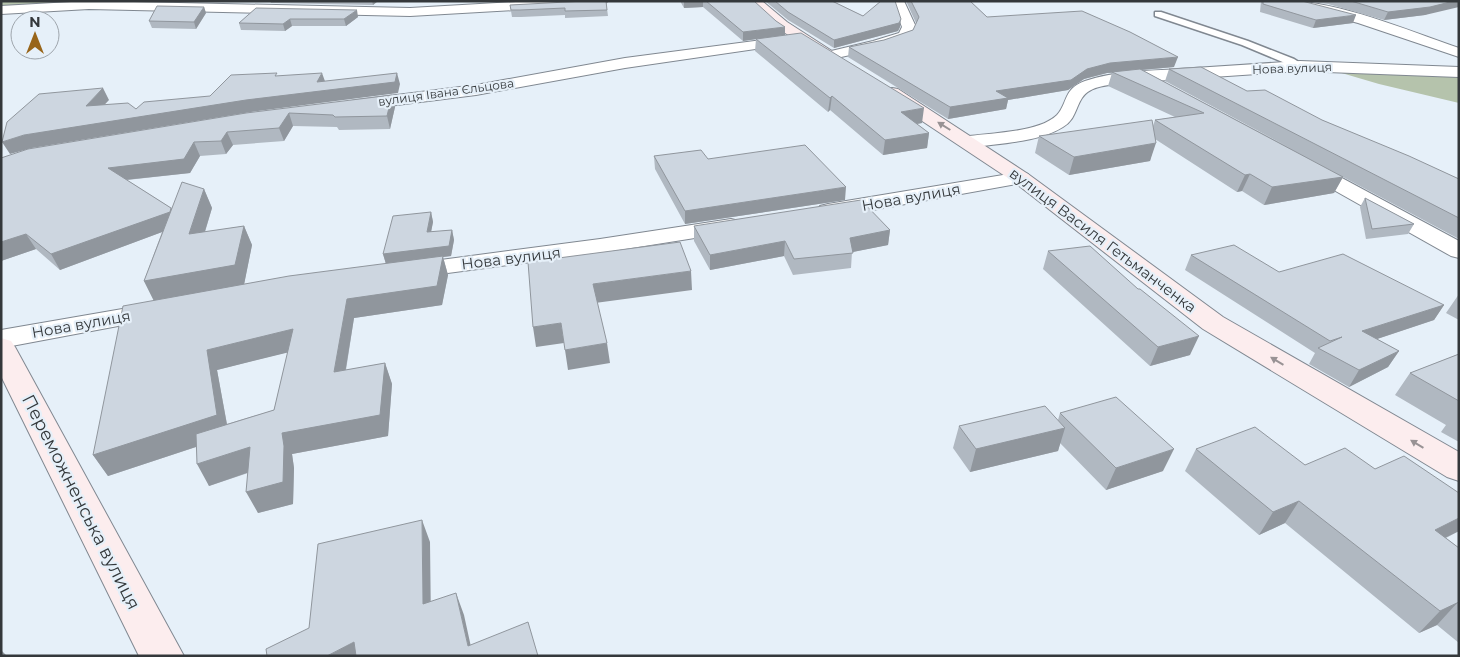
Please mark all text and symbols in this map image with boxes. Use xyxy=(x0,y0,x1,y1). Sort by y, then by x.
north arrow xyxy=(10,10,60,60)
text: N xyxy=(29,13,41,31)
street label: Нова вулиця xyxy=(1252,59,1332,77)
street label: вулиця Івана Єльцова xyxy=(377,75,515,109)
one-way arrow xyxy=(938,122,951,131)
street label: вулиця Василя Гетьманченка xyxy=(1006,163,1200,317)
street label: Нова вулиця xyxy=(860,179,962,215)
street label: Нова вулиця xyxy=(460,242,562,274)
street label: Нова вулиця xyxy=(30,306,132,342)
one-way arrow xyxy=(1269,357,1284,365)
street label: Переможненська вулиця xyxy=(17,391,145,613)
one-way arrow xyxy=(1410,439,1423,448)

